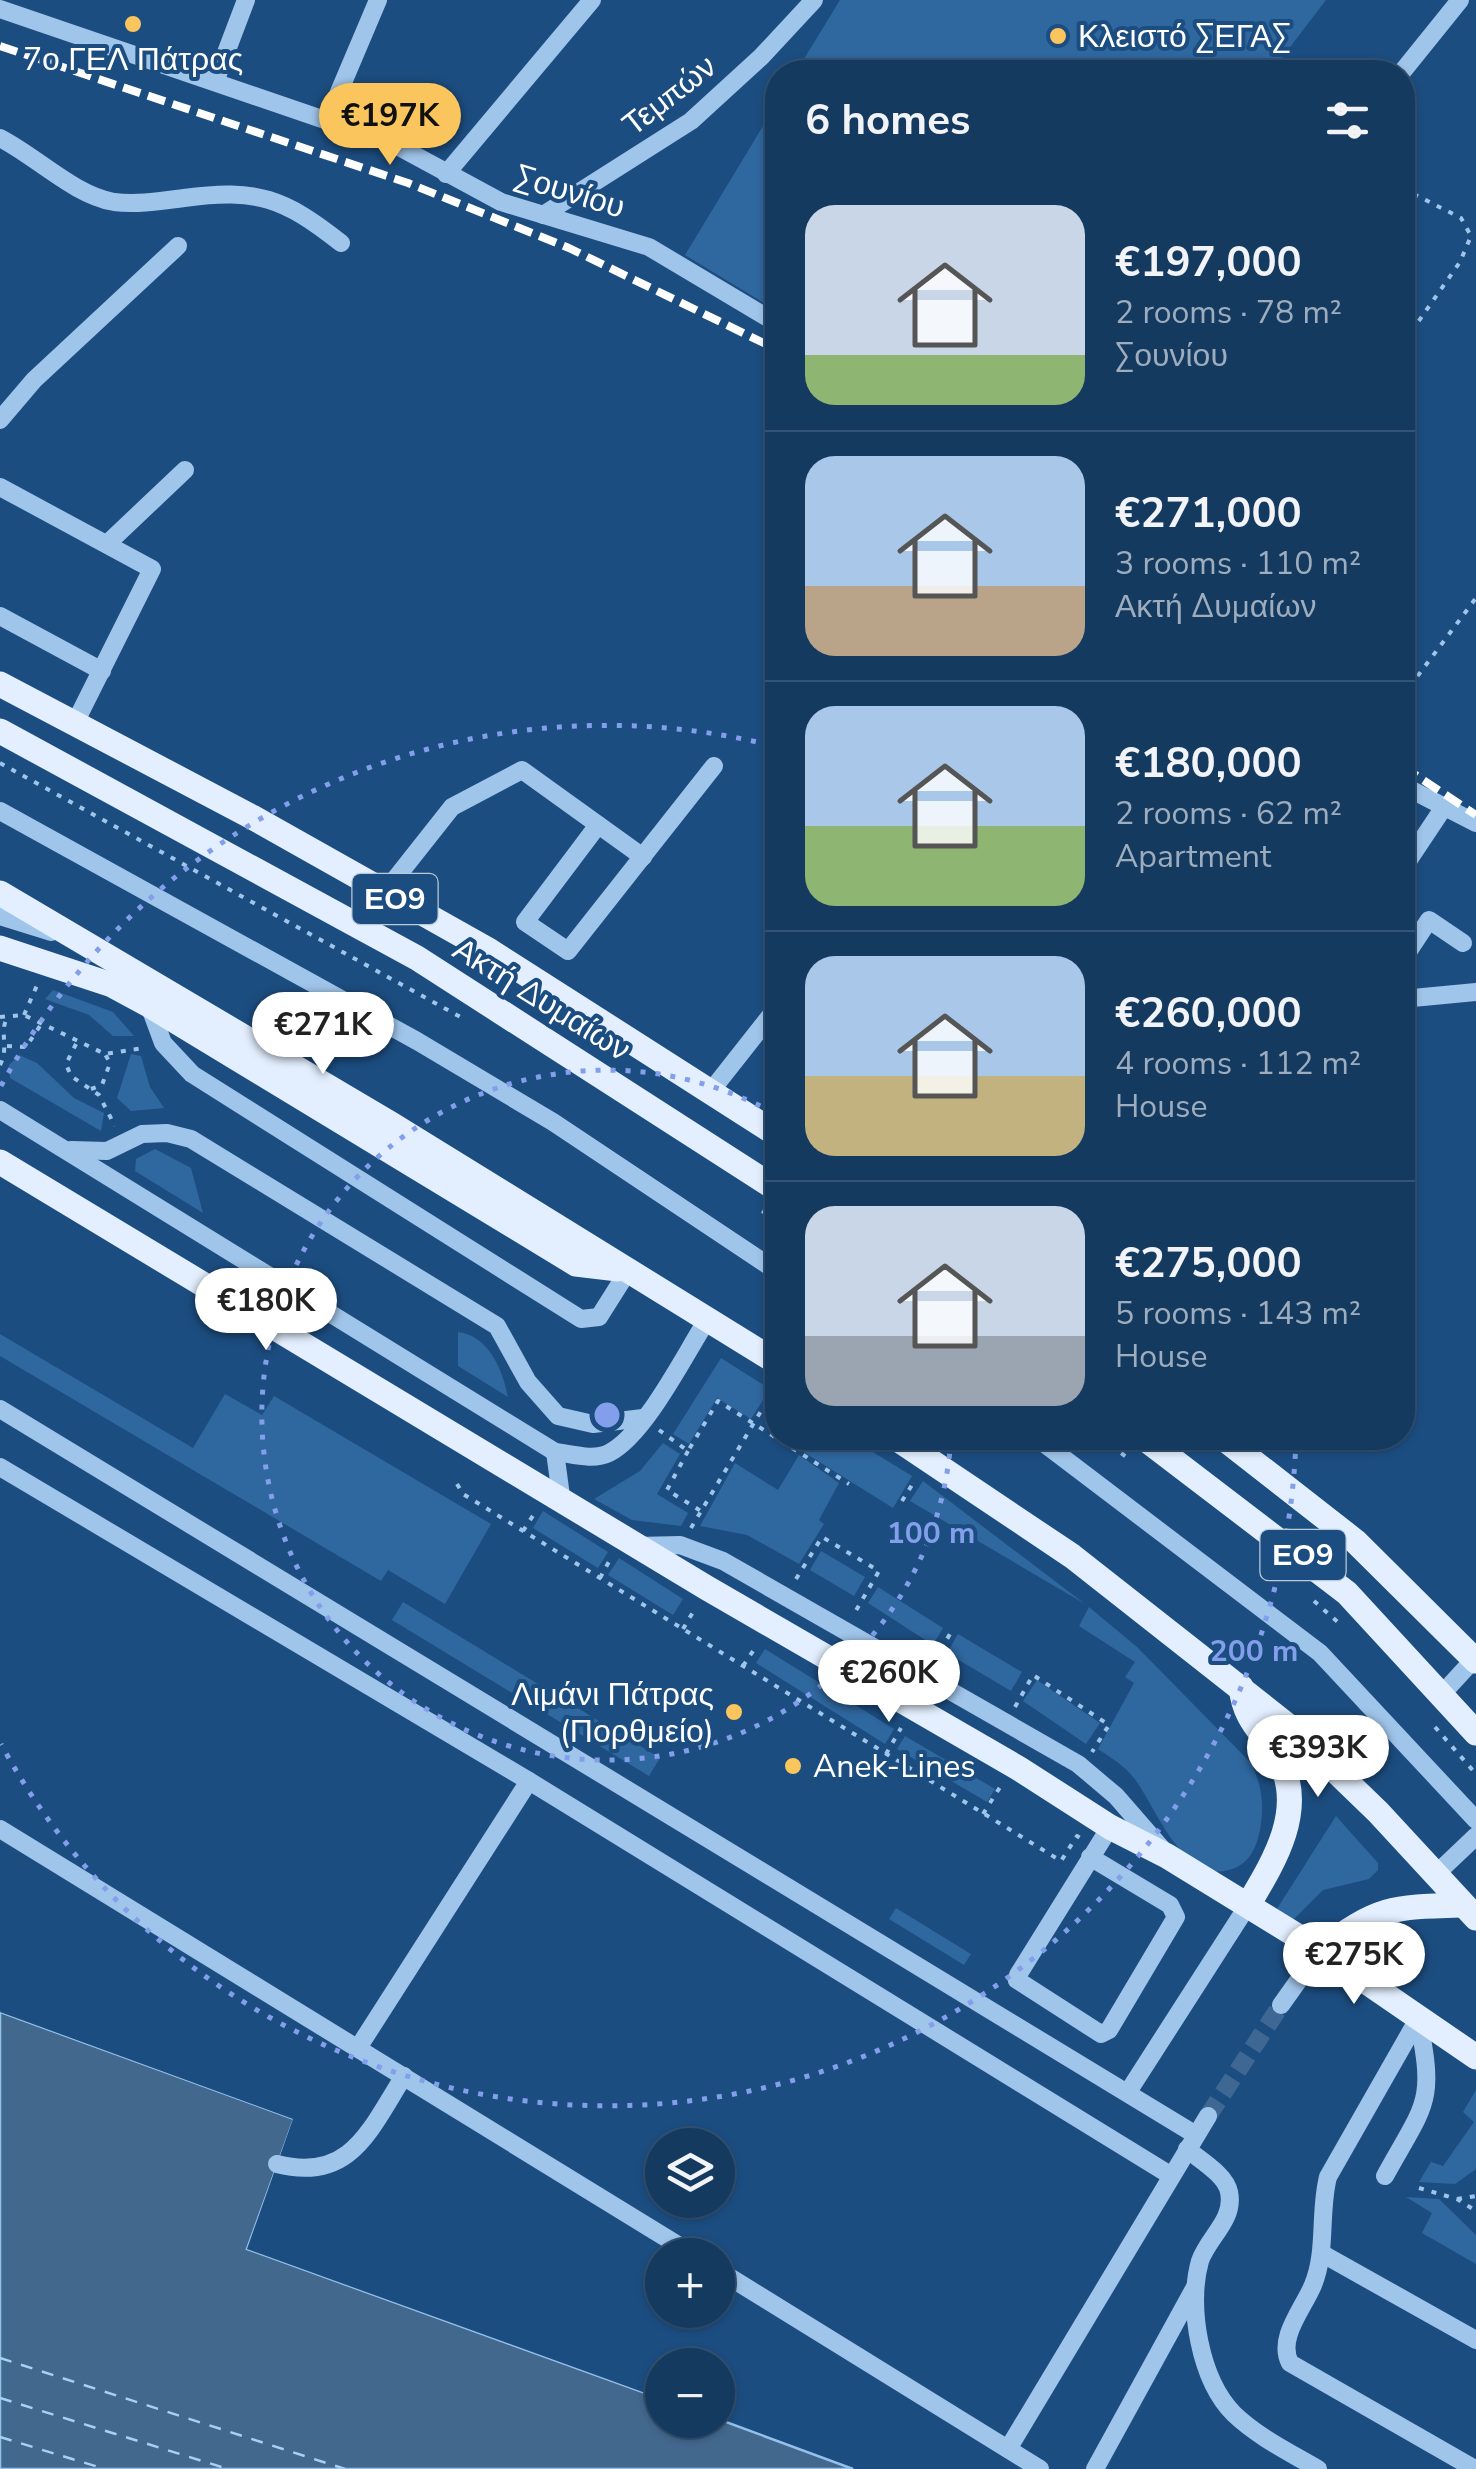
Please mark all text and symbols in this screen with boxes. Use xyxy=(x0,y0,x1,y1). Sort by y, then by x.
marker: 7ο ΓΕΛ Πάτρας xyxy=(122,13,144,35)
place label: Κλειστό ΣΕΓΑΣ xyxy=(1078,15,1291,58)
marker: Κλειστό ΣΕΓΑΣ xyxy=(1047,25,1069,47)
place label: 7ο ΓΕΛ Πάτρας xyxy=(23,38,243,81)
street label: Τεμπών xyxy=(614,45,725,146)
pin: €197K xyxy=(320,83,460,168)
text: 6 homes xyxy=(805,92,970,149)
icon: filters xyxy=(1320,93,1375,148)
text: €197K xyxy=(341,94,439,137)
street label: Σουνίου xyxy=(510,154,630,229)
text: €197,000 xyxy=(1115,234,1302,291)
icon: home xyxy=(885,245,1005,365)
text: 2 rooms · 78 m² xyxy=(1115,291,1342,334)
text: Σουνίου xyxy=(1115,334,1228,377)
text: €271,000 xyxy=(1115,485,1302,542)
icon: home xyxy=(885,496,1005,616)
text: 3 rooms · 110 m² xyxy=(1115,542,1361,585)
text: Ακτή Δυμαίων xyxy=(1115,585,1316,628)
text: €180,000 xyxy=(1115,735,1302,792)
icon: home xyxy=(885,746,1005,866)
text: 2 rooms · 62 m² xyxy=(1115,792,1342,835)
text: Apartment xyxy=(1115,835,1271,878)
road number: ΕΟ9 xyxy=(352,874,438,924)
street label: Ακτή Δυμαίων xyxy=(445,928,639,1071)
text: €260,000 xyxy=(1115,985,1302,1042)
pin: €271K xyxy=(253,992,393,1077)
icon: home xyxy=(885,996,1005,1116)
text: €271K xyxy=(274,1003,372,1046)
text: 4 rooms · 112 m² xyxy=(1115,1042,1361,1085)
text: House xyxy=(1115,1085,1208,1128)
text: €275,000 xyxy=(1115,1235,1302,1292)
icon: home xyxy=(885,1246,1005,1366)
pin: €180K xyxy=(196,1268,336,1353)
text: €180K xyxy=(217,1279,315,1322)
text: 5 rooms · 143 m² xyxy=(1115,1292,1361,1335)
text: House xyxy=(1115,1335,1208,1378)
centre of rings xyxy=(589,1397,625,1433)
text: 100 m xyxy=(887,1513,975,1554)
road number: ΕΟ9 xyxy=(1260,1530,1346,1580)
text: 200 m xyxy=(1210,1631,1298,1672)
pin: €260K xyxy=(819,1640,959,1725)
text: €260K xyxy=(840,1651,938,1694)
place label: Λιμάνι Πάτρας (Πορθμείο) xyxy=(511,1673,714,1753)
marker: Λιμάνι Πάτρας (Πορθμείο) xyxy=(723,1701,745,1723)
pin: €393K xyxy=(1248,1715,1388,1800)
text: €393K xyxy=(1269,1726,1367,1769)
place label: Anek-Lines xyxy=(813,1745,976,1788)
marker: Anek-Lines xyxy=(782,1755,804,1777)
pin: €275K xyxy=(1284,1922,1424,2007)
text: €275K xyxy=(1305,1933,1403,1976)
map controls xyxy=(645,2128,735,2438)
button: layers xyxy=(645,2128,735,2218)
button: + xyxy=(645,2238,735,2328)
button: − xyxy=(645,2348,735,2438)

